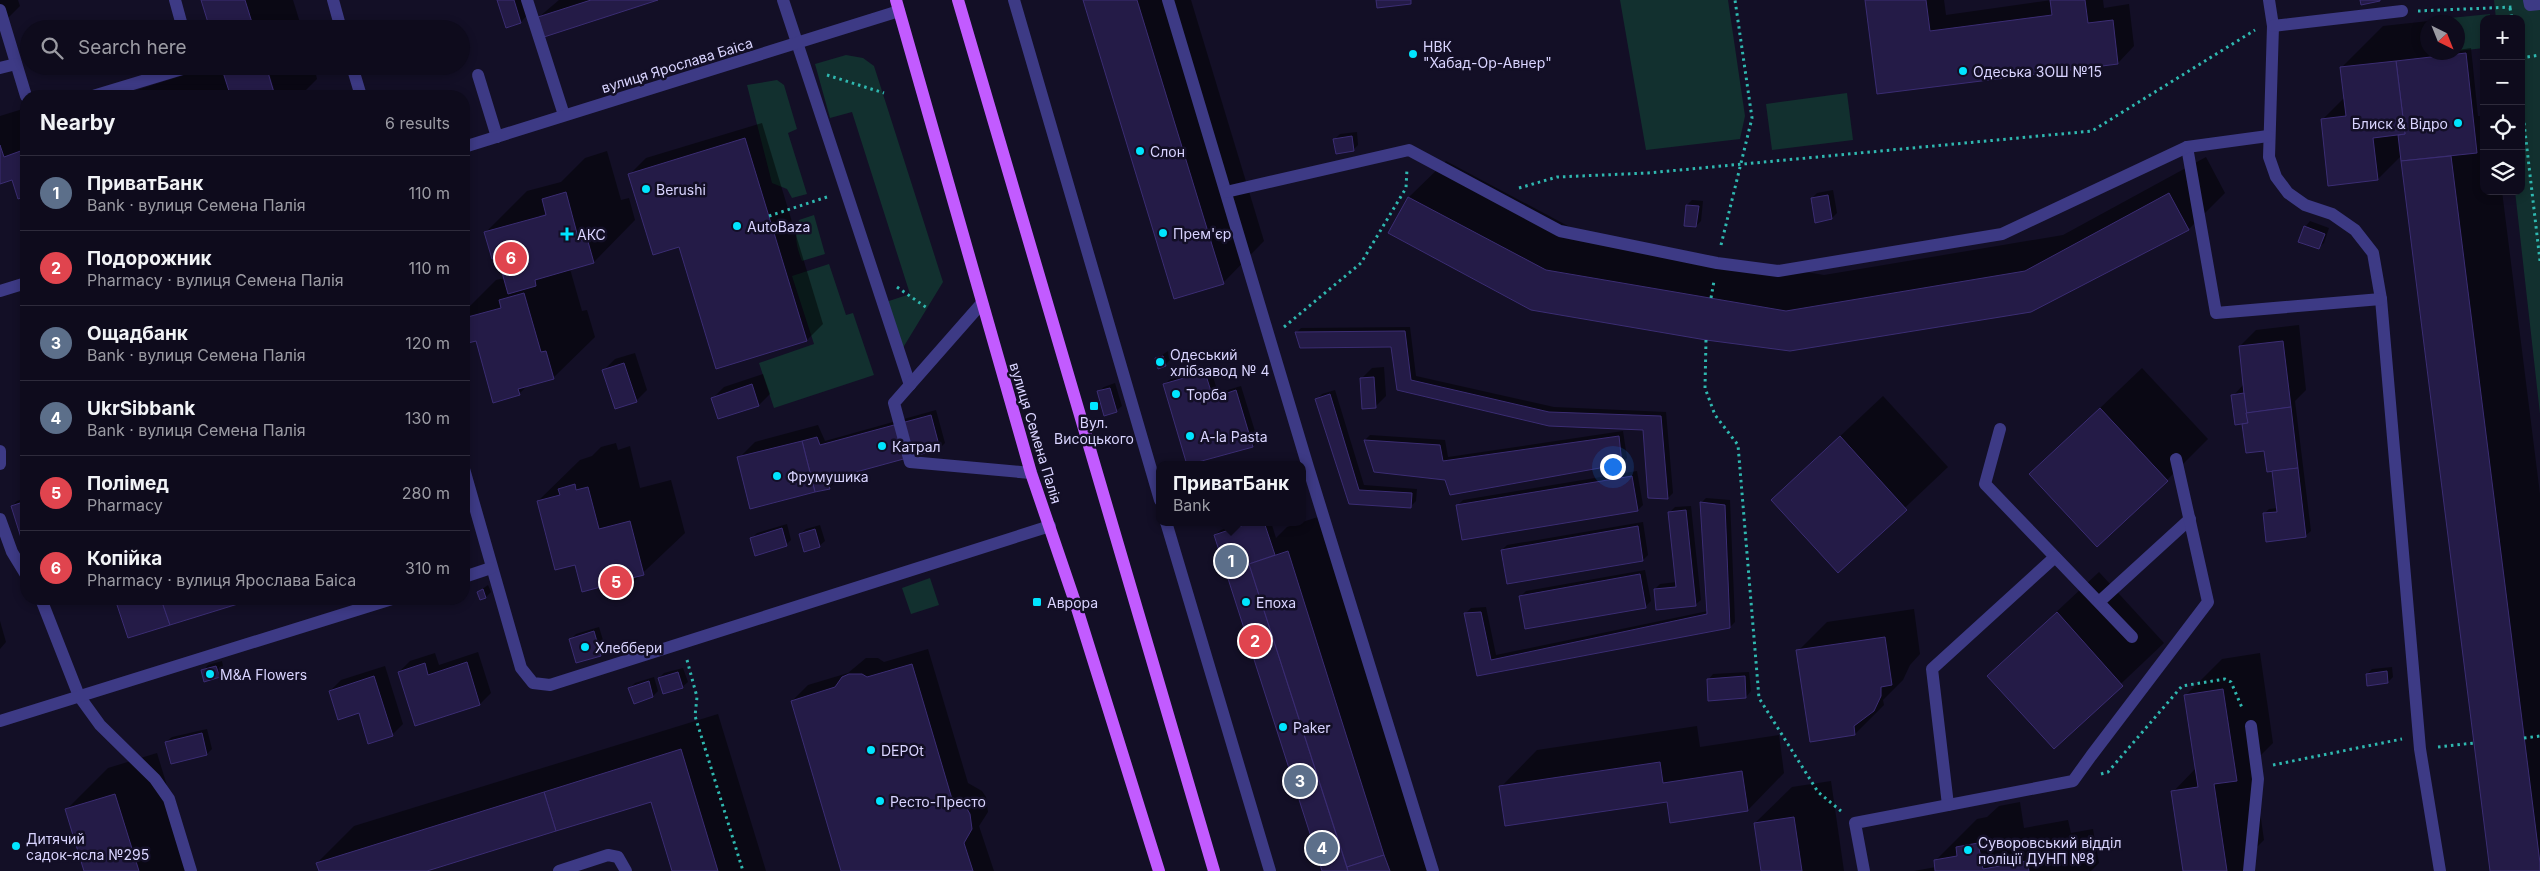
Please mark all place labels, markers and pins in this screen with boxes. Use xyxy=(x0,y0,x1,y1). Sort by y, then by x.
place label: НВК "Хабад-Ор-Авнер" xyxy=(1423,38,1552,71)
marker: НВК "Хабад-Ор-Авнер" xyxy=(1407,48,1419,60)
place label: Одеська ЗОШ №15 xyxy=(1973,63,2102,80)
marker: Одеська ЗОШ №15 xyxy=(1957,65,1969,77)
place label: Блиск & Відро xyxy=(2352,115,2448,132)
marker: Блиск & Відро xyxy=(2452,117,2464,129)
place label: Слон xyxy=(1150,143,1185,160)
marker: Слон xyxy=(1134,145,1146,157)
place label: Berushi xyxy=(656,181,706,198)
marker: Berushi xyxy=(640,183,652,195)
place label: AutoBaza xyxy=(747,218,810,235)
marker: AutoBaza xyxy=(731,220,743,232)
place label: Прем'єр xyxy=(1173,225,1231,242)
place label: АКС xyxy=(577,226,606,243)
marker: Прем'єр xyxy=(1157,227,1169,239)
marker: АКС xyxy=(561,228,573,240)
pin: 6 xyxy=(495,239,527,277)
place label: Одеський хлібзавод № 4 xyxy=(1170,346,1269,379)
marker: Одеський хлібзавод № 4 xyxy=(1154,356,1166,368)
place label: Торба xyxy=(1186,386,1227,403)
marker: Торба xyxy=(1170,388,1182,400)
marker: Вул. Висоцького xyxy=(1088,400,1100,412)
place label: Вул. Висоцького xyxy=(1054,414,1134,447)
place label: A-la Pasta xyxy=(1200,428,1268,445)
marker: A-la Pasta xyxy=(1184,430,1196,442)
place label: Катрал xyxy=(892,438,941,455)
marker: Катрал xyxy=(876,440,888,452)
place label: Фрумушика xyxy=(787,468,869,485)
marker: Фрумушика xyxy=(771,470,783,482)
pin: 1 xyxy=(1215,542,1247,580)
pin: 5 xyxy=(600,563,632,601)
place label: Аврора xyxy=(1047,594,1098,611)
place label: Епоха xyxy=(1256,594,1296,611)
marker: Аврора xyxy=(1031,596,1043,608)
marker: Епоха xyxy=(1240,596,1252,608)
pin: 2 xyxy=(1239,622,1271,660)
place label: Хлеббери xyxy=(595,639,662,656)
marker: Хлеббери xyxy=(579,641,591,653)
place label: M&A Flowers xyxy=(220,666,307,683)
marker: M&A Flowers xyxy=(204,668,216,680)
place label: Paker xyxy=(1293,719,1331,736)
marker: Paker xyxy=(1277,721,1289,733)
place label: DEPOt xyxy=(881,742,924,759)
marker: DEPOt xyxy=(865,744,877,756)
pin: 3 xyxy=(1284,762,1316,800)
place label: Ресто-Престо xyxy=(890,793,986,810)
marker: Ресто-Престо xyxy=(874,795,886,807)
pin: 4 xyxy=(1306,829,1338,867)
place label: Дитячий садок-ясла №295 xyxy=(26,830,149,863)
place label: Суворовський відділ поліції ДУНП №8 xyxy=(1978,834,2122,867)
marker: Дитячий садок-ясла №295 xyxy=(10,840,22,852)
marker: Суворовський відділ поліції ДУНП №8 xyxy=(1962,844,1974,856)

